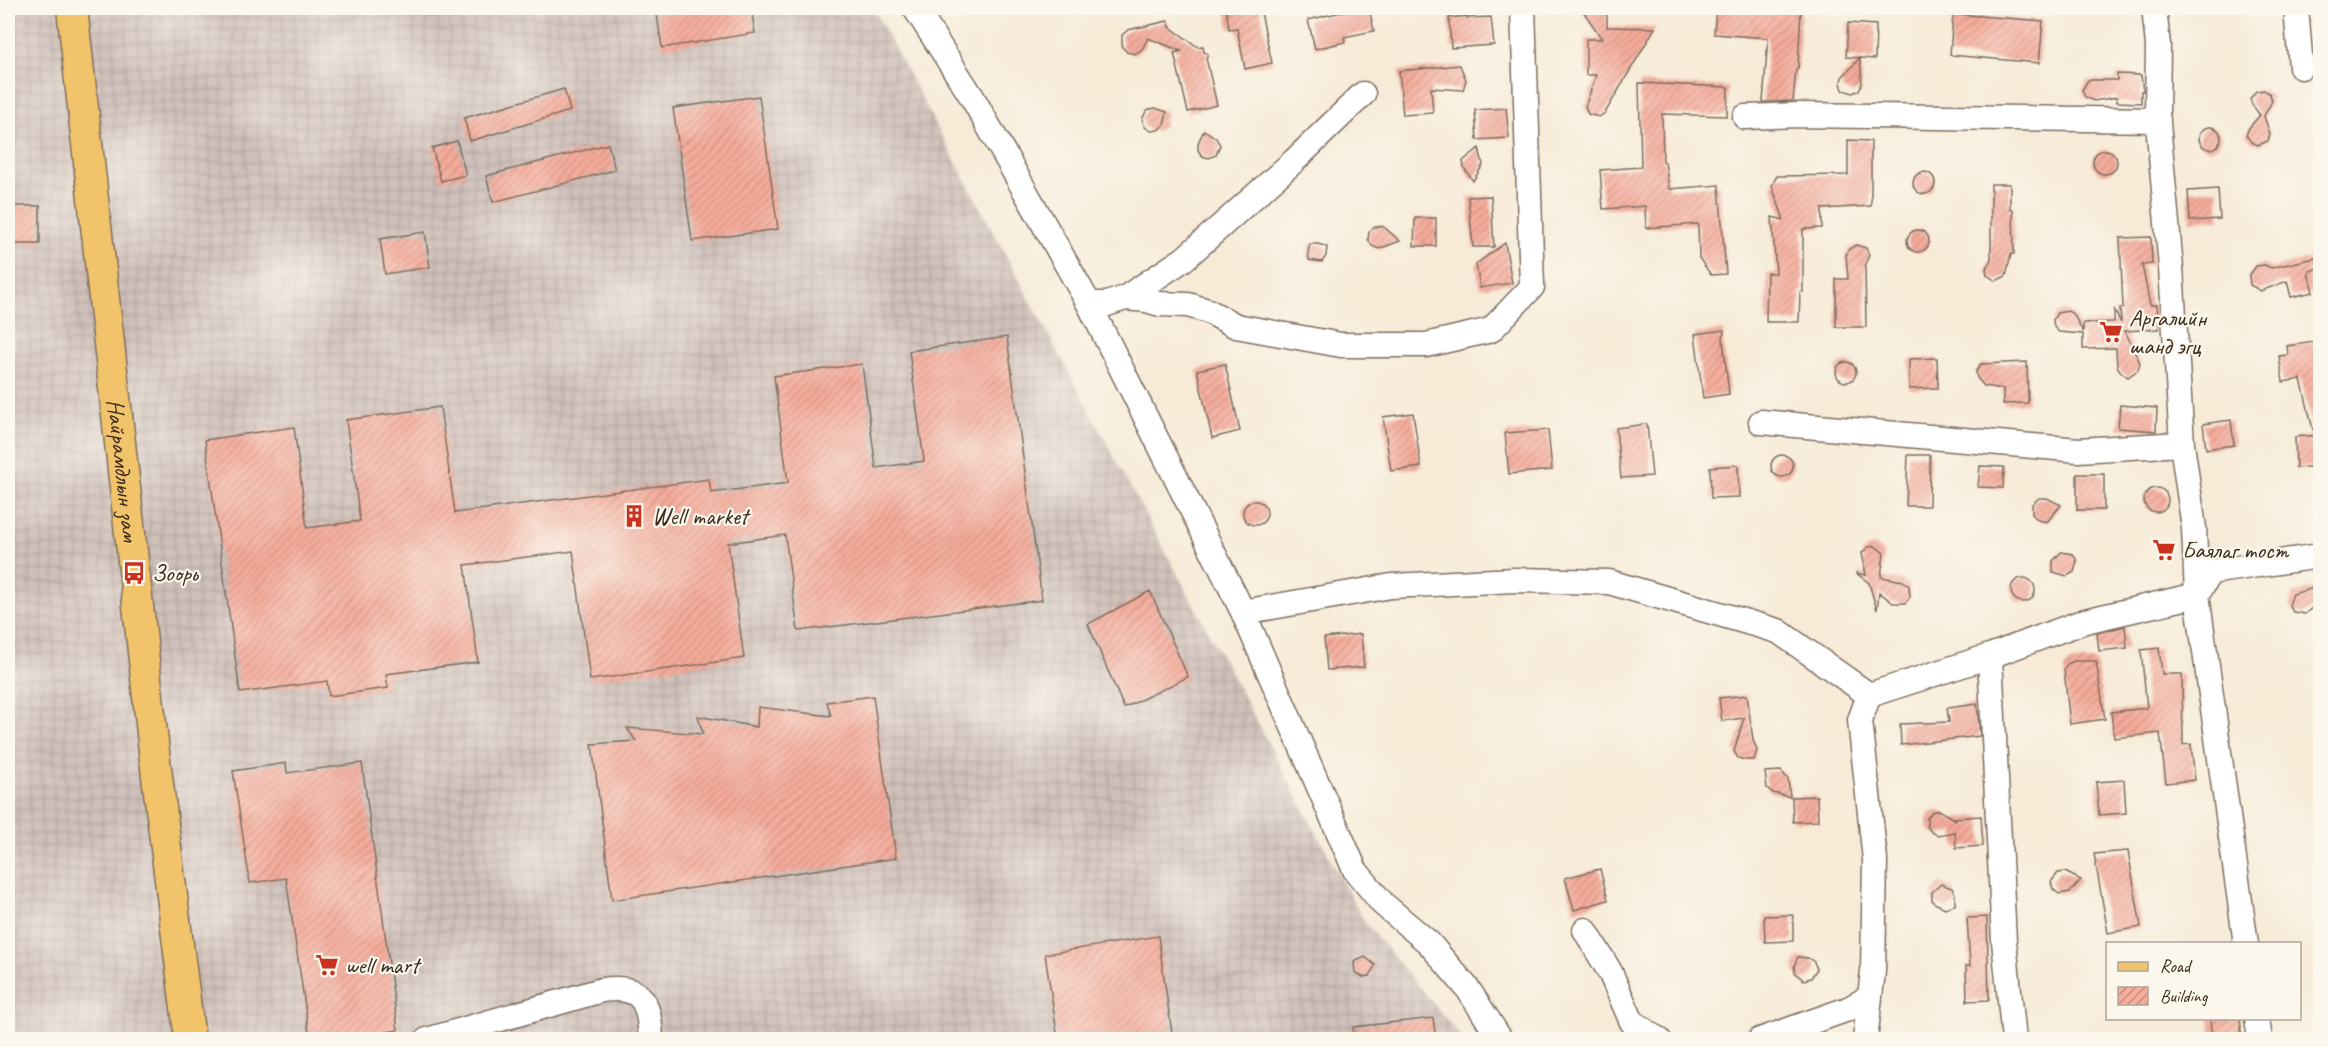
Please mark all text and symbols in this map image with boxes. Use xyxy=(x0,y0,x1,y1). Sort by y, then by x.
place label: Аргалийн шанд эгц xyxy=(2129,303,2208,361)
supermarket icon: Аргалийн шанд эгц xyxy=(2098,319,2124,345)
street label: Найрамдлын зам xyxy=(100,398,146,544)
place label: Well market xyxy=(652,501,751,531)
building icon: Well market xyxy=(621,503,647,529)
place label: Баялаг тост xyxy=(2182,535,2289,565)
supermarket icon: Баялаг тост xyxy=(2151,537,2177,563)
place label: Зоорь xyxy=(152,558,199,588)
bus stop icon: Зоорь xyxy=(121,560,147,586)
legend xyxy=(2106,942,2301,1020)
place label: well mart xyxy=(345,950,422,980)
supermarket icon: well mart xyxy=(314,952,340,978)
text: Road xyxy=(2160,955,2193,977)
text: Building xyxy=(2160,985,2209,1007)

